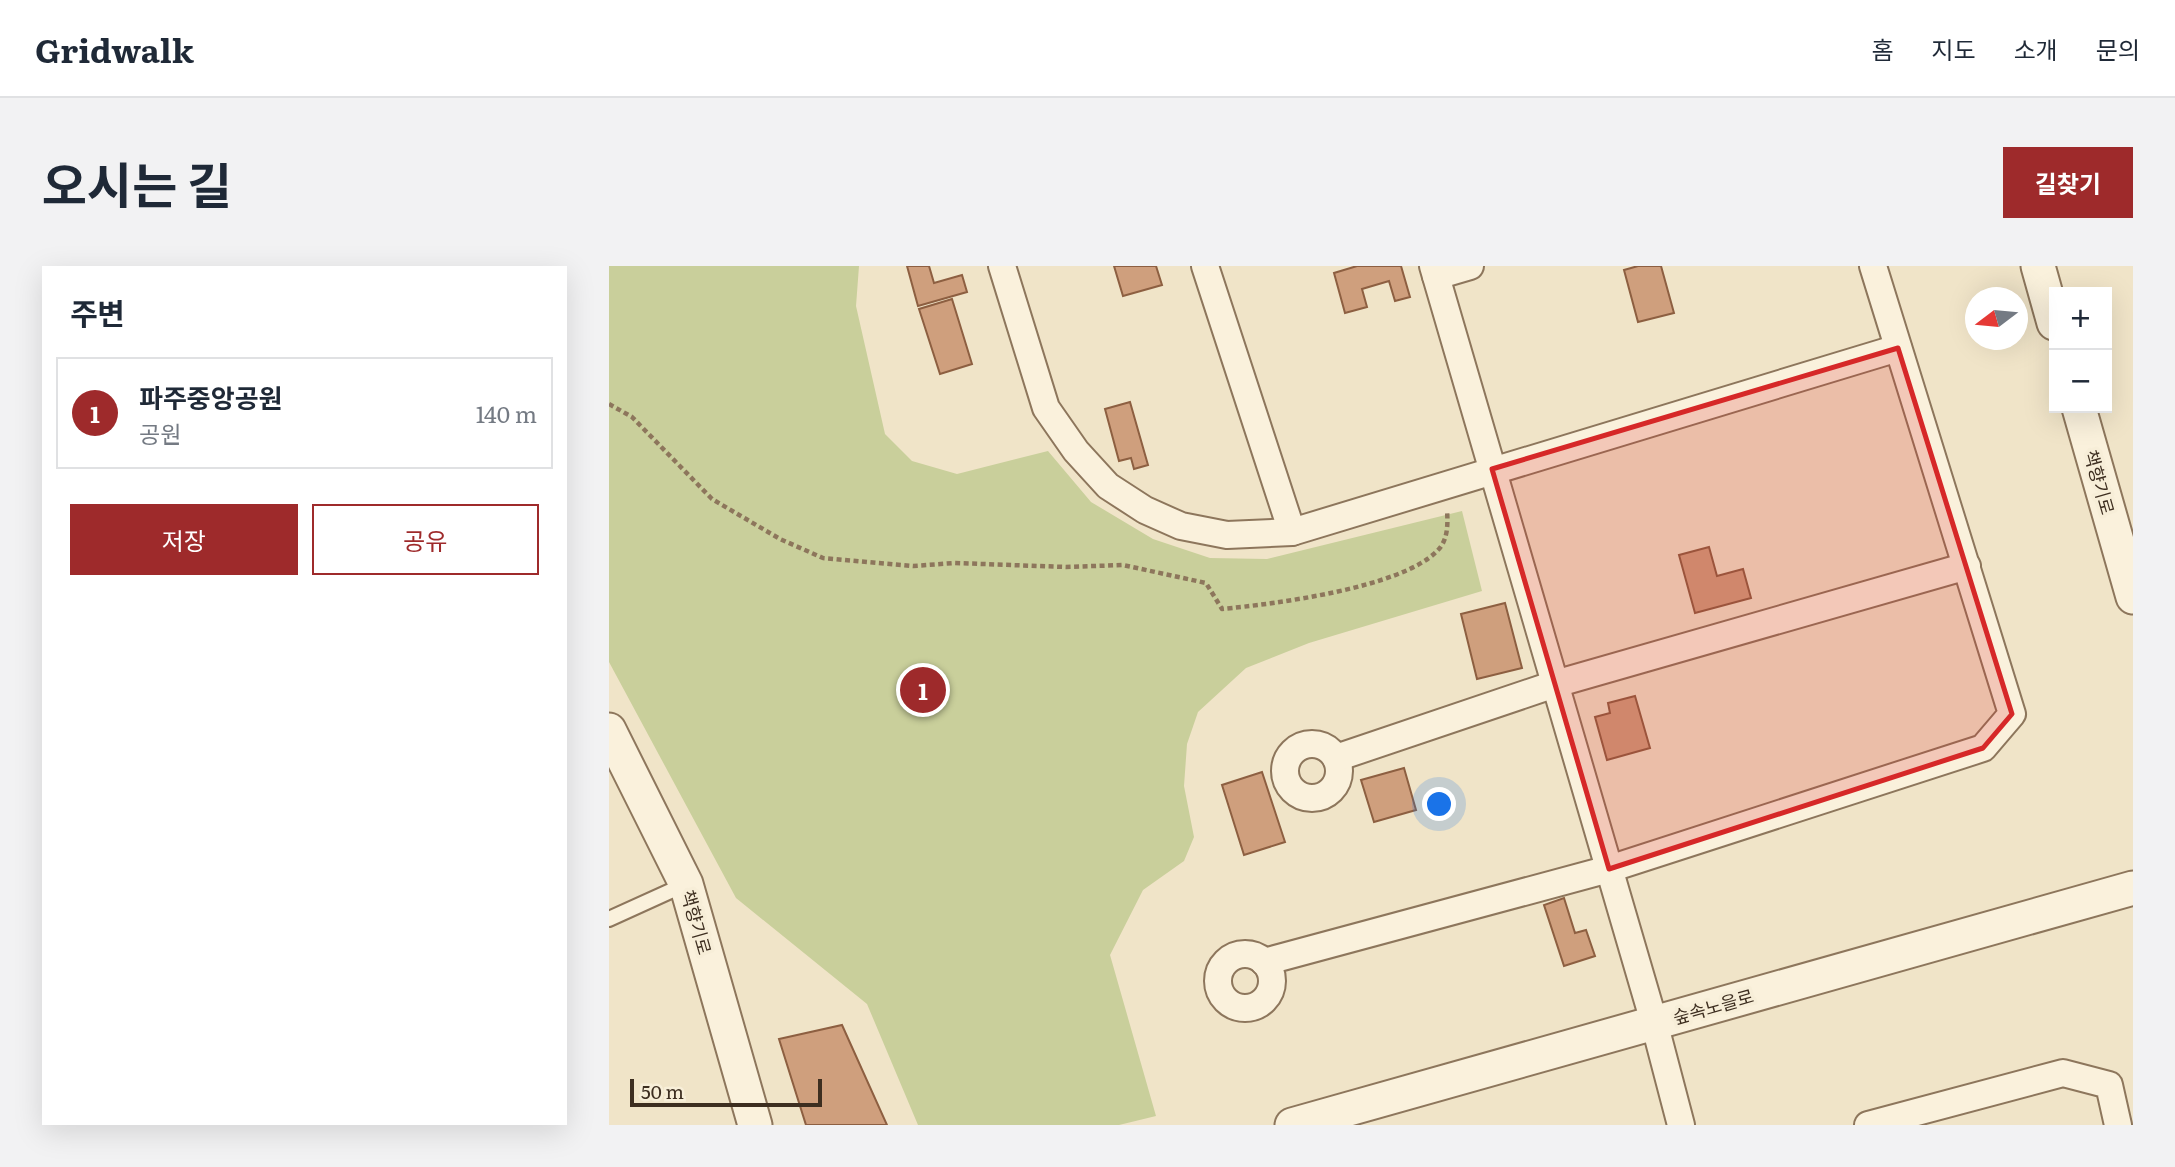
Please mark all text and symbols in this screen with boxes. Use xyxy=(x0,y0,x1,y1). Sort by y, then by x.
text: Gridwalk xyxy=(35,24,194,73)
text: 홈 xyxy=(1871,31,1893,66)
text: 지도 xyxy=(1931,31,1976,66)
text: 소개 xyxy=(2014,31,2058,66)
text: 문의 xyxy=(2096,31,2140,66)
text: 오시는 길 xyxy=(42,146,232,219)
button: 길찾기 xyxy=(2003,147,2133,218)
north arrow xyxy=(1965,287,2028,350)
map controls xyxy=(2049,287,2112,413)
button: + xyxy=(2049,287,2112,350)
text: 주변 xyxy=(70,290,125,334)
button: − xyxy=(2049,350,2112,413)
text: 파주중앙공원 xyxy=(139,377,283,416)
text: 1 xyxy=(90,396,100,430)
text: 140 m xyxy=(476,396,537,430)
text: 공원 xyxy=(139,416,181,450)
street label: 책향기로 xyxy=(2078,446,2122,518)
button: 저장 xyxy=(70,504,298,575)
button: 공유 xyxy=(312,504,539,575)
pin: 1 xyxy=(900,664,946,716)
your location xyxy=(1422,787,1456,821)
street label: 책향기로 xyxy=(675,886,719,958)
street label: 숲속노을로 xyxy=(1669,982,1757,1030)
scale bar xyxy=(630,1076,823,1108)
text: 50 m xyxy=(641,1077,684,1105)

